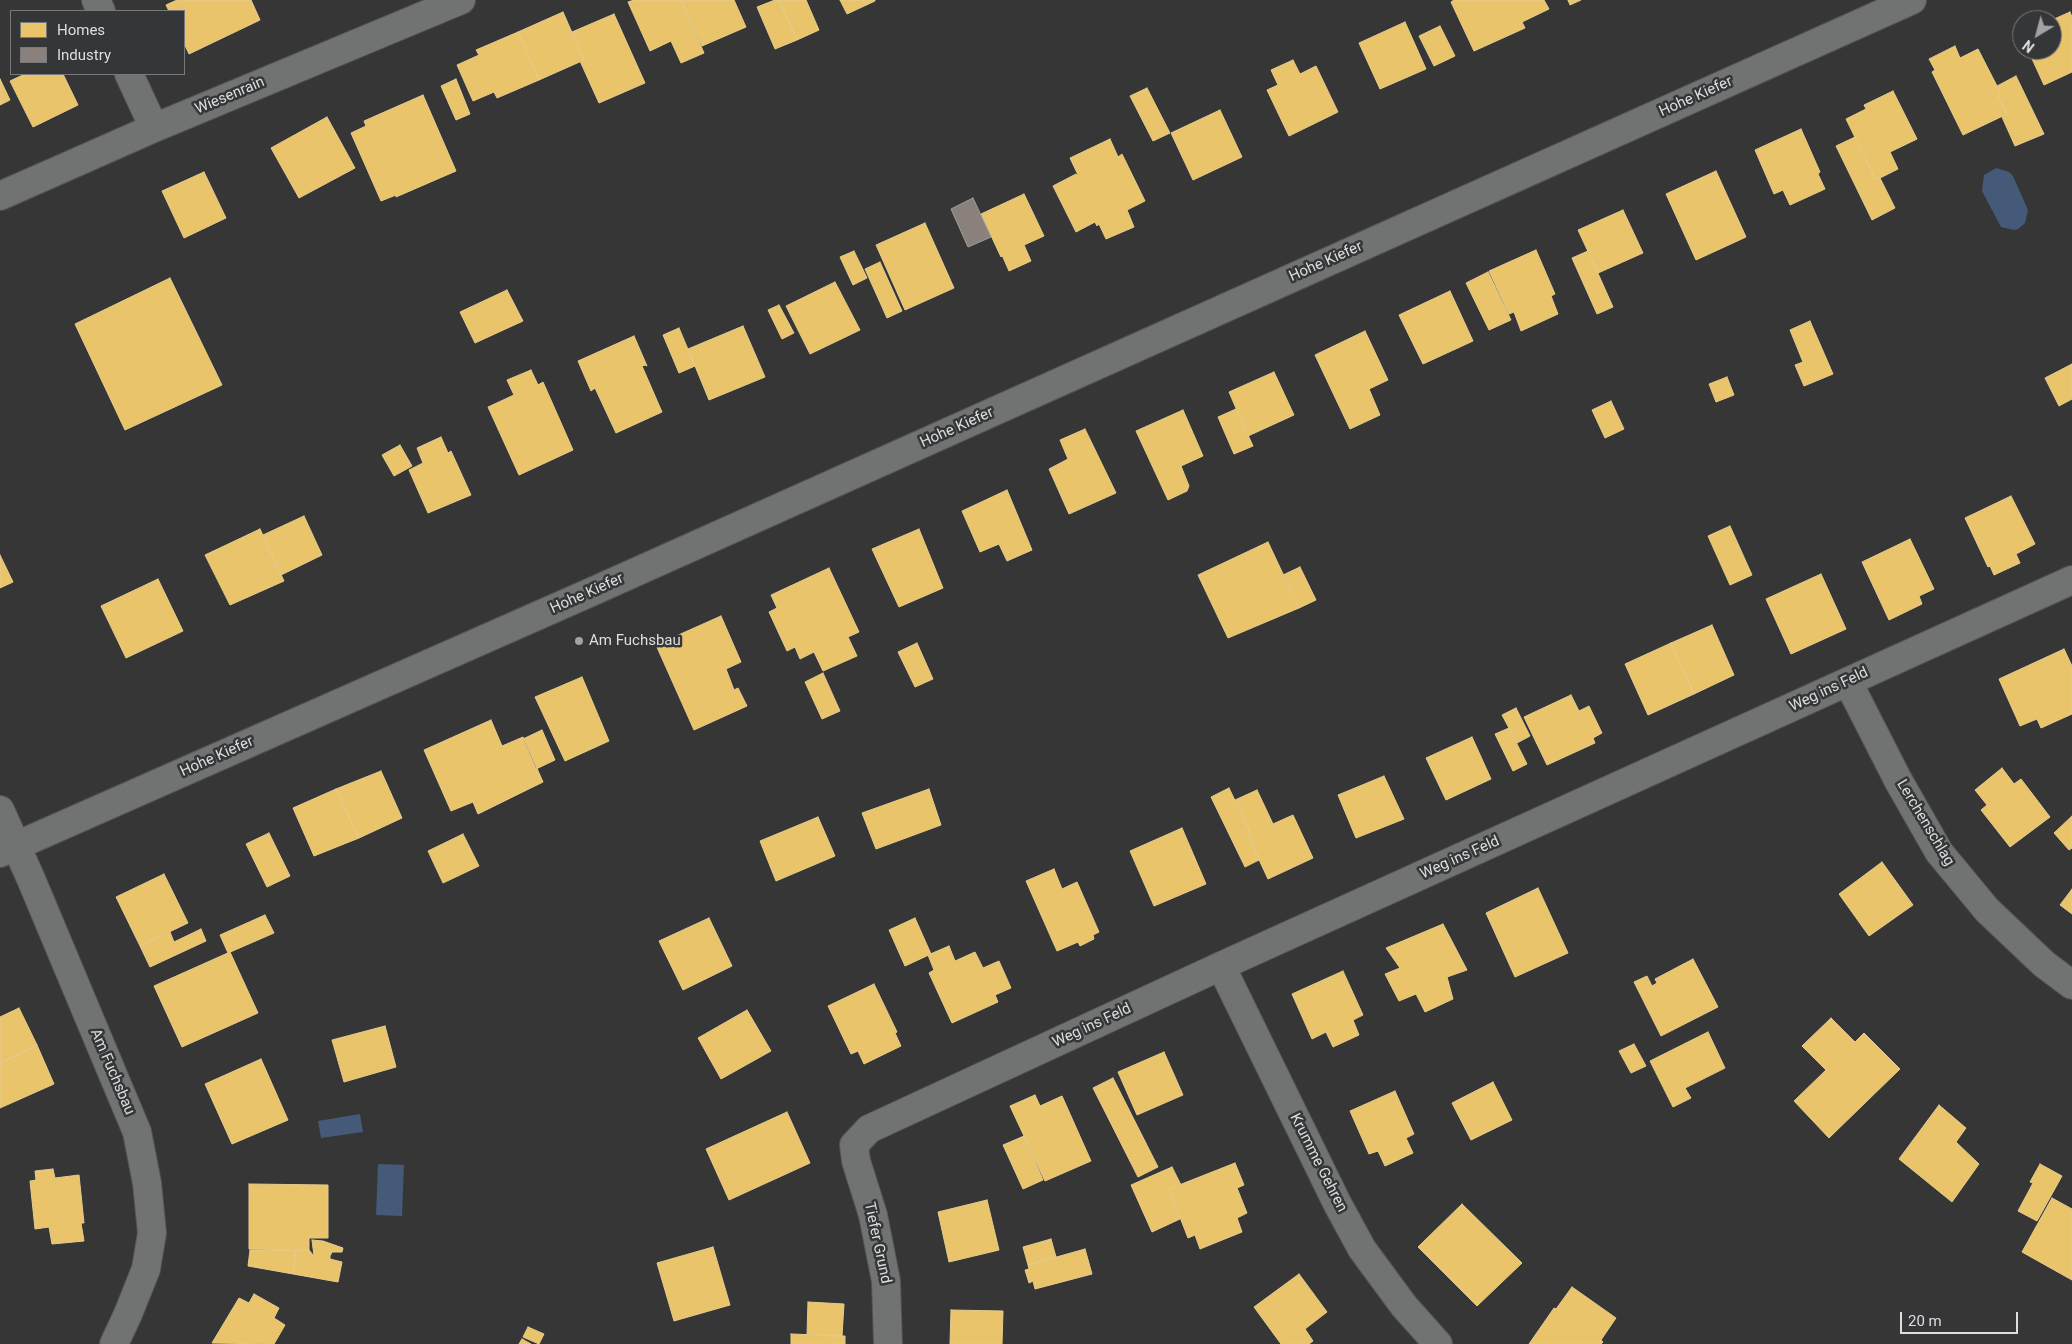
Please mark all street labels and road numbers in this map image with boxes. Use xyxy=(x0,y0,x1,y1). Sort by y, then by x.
street label: Wiesenrain xyxy=(193,73,267,119)
street label: Hohe Kiefer xyxy=(1657,73,1735,121)
street label: Hohe Kiefer xyxy=(1287,238,1365,286)
street label: Hohe Kiefer xyxy=(918,404,996,452)
street label: Hohe Kiefer xyxy=(548,570,626,618)
street label: Weg ins Feld xyxy=(1787,664,1871,716)
street label: Hohe Kiefer xyxy=(178,733,256,781)
street label: Lerchenschlag xyxy=(1892,777,1958,869)
street label: Weg ins Feld xyxy=(1418,833,1502,883)
street label: Weg ins Feld xyxy=(1050,1000,1134,1052)
street label: Am Fuchsbau xyxy=(86,1026,138,1118)
street label: Krumme Gehren xyxy=(1285,1111,1351,1215)
street label: Tiefer Grund xyxy=(860,1201,894,1285)

